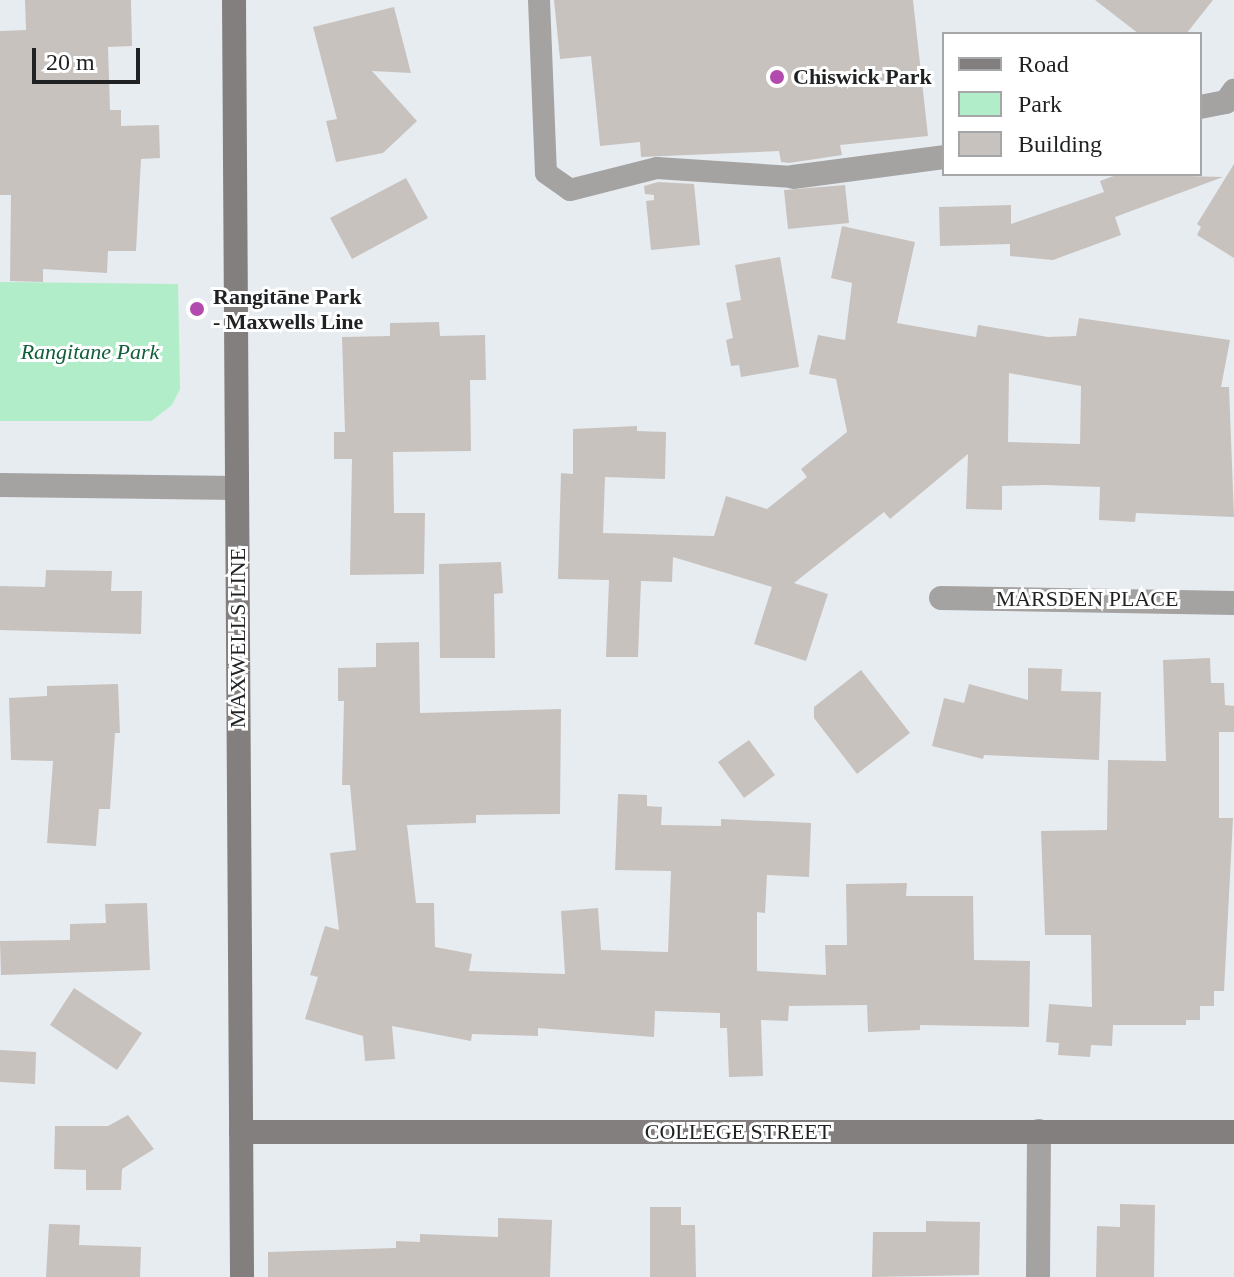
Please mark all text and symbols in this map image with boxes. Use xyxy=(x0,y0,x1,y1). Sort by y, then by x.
scale bar xyxy=(36,32,144,82)
legend xyxy=(942,32,1202,176)
text: 20 m xyxy=(46,49,95,75)
text: Road xyxy=(1018,51,1069,77)
place label: Chiswick Park xyxy=(793,64,932,90)
marker: Chiswick Park xyxy=(768,68,786,86)
text: Park xyxy=(1018,91,1062,117)
text: Building xyxy=(1018,131,1102,157)
place label: Rangitāne Park - Maxwells Line xyxy=(213,283,363,334)
marker: Rangitāne Park - Maxwells Line xyxy=(188,300,206,318)
park label: Rangitane Park xyxy=(21,339,159,365)
street label: MAXWELLS LINE xyxy=(225,548,251,728)
street label: MARSDEN PLACE xyxy=(996,586,1178,612)
street label: COLLEGE STREET xyxy=(645,1119,831,1145)

